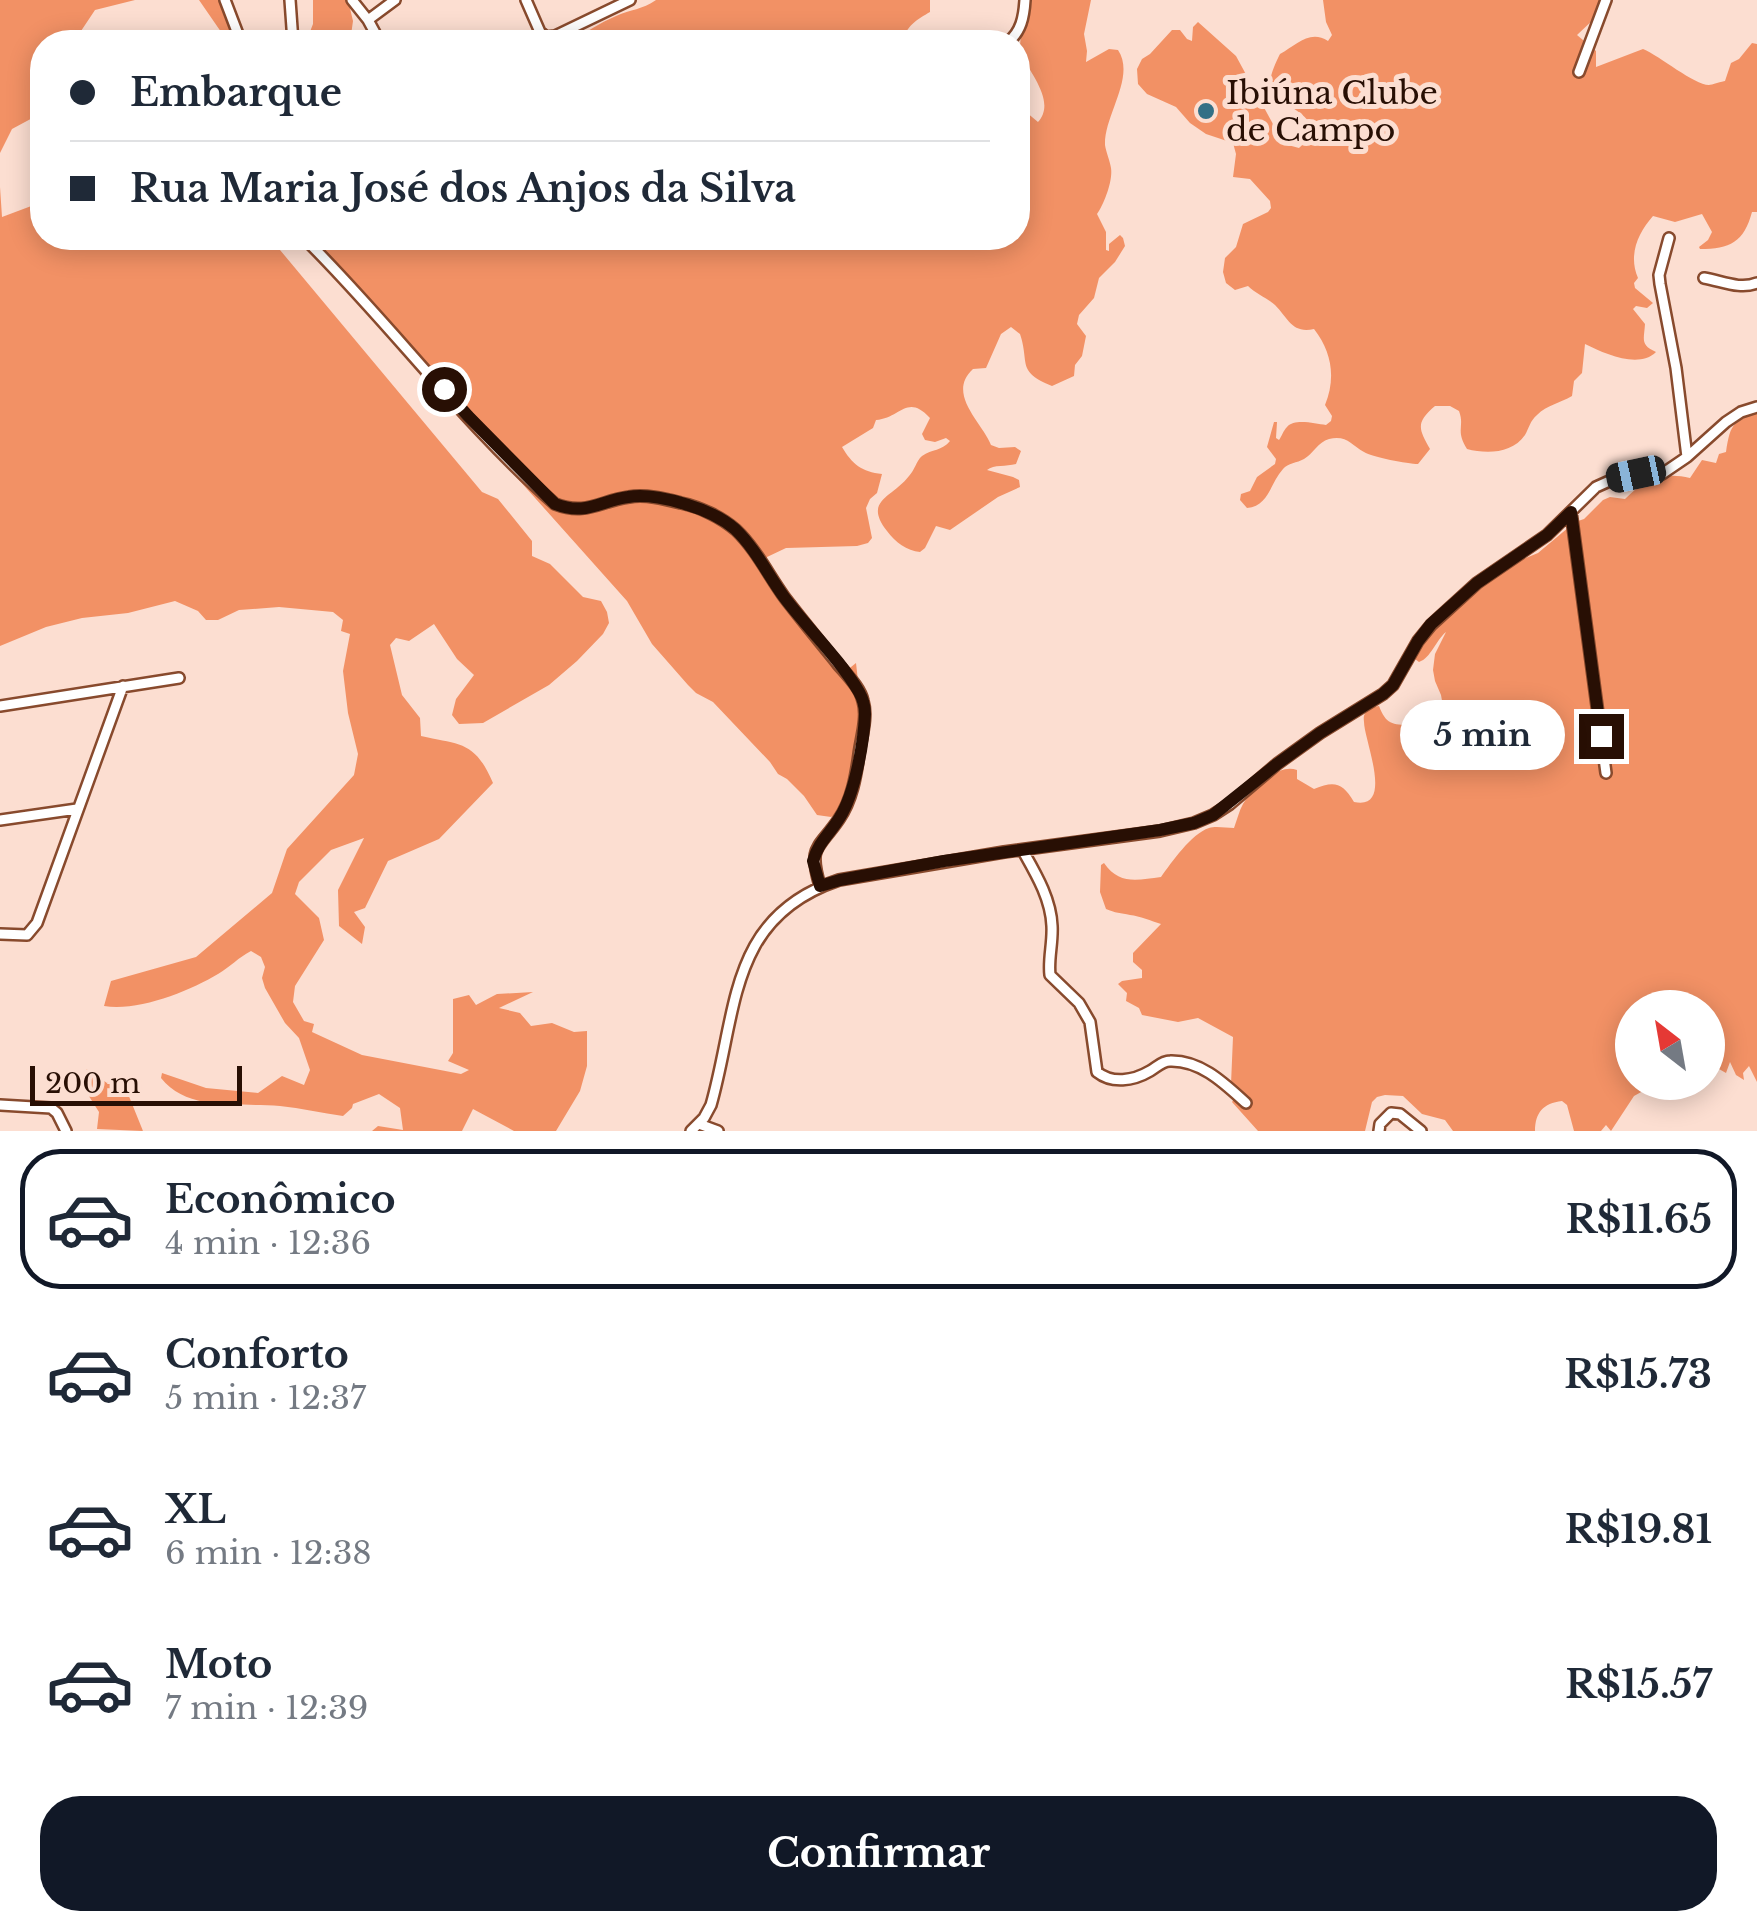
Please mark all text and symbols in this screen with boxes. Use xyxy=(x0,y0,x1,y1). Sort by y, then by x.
text: Embarque xyxy=(130,69,342,116)
place label: Ibiúna Clube de Campo xyxy=(1226,73,1438,150)
marker: Ibiúna Clube de Campo xyxy=(1195,100,1217,122)
text: Rua Maria José dos Anjos da Silva xyxy=(130,165,796,212)
route start xyxy=(422,367,467,412)
car xyxy=(1604,453,1668,495)
callout: 5 min xyxy=(1401,701,1566,771)
route end xyxy=(1579,714,1624,759)
text: 5 min xyxy=(1434,715,1531,755)
north arrow xyxy=(1615,990,1725,1100)
map controls xyxy=(1615,990,1725,1100)
scale bar xyxy=(30,1061,242,1106)
text: 200 m xyxy=(45,1066,140,1101)
icon: car xyxy=(45,1174,135,1264)
text: Econômico xyxy=(165,1176,396,1223)
text: R$11.65 xyxy=(1566,1196,1712,1243)
text: 4 min · 12:36 xyxy=(165,1223,371,1263)
icon: car xyxy=(45,1329,135,1419)
text: Conforto xyxy=(165,1331,349,1378)
text: R$15.73 xyxy=(1564,1351,1712,1398)
text: 5 min · 12:37 xyxy=(165,1378,366,1418)
icon: car xyxy=(45,1484,135,1574)
text: XL xyxy=(165,1486,226,1533)
text: R$19.81 xyxy=(1565,1506,1712,1553)
text: 6 min · 12:38 xyxy=(165,1533,372,1573)
icon: car xyxy=(45,1639,135,1729)
text: Moto xyxy=(165,1641,272,1688)
text: R$15.57 xyxy=(1565,1661,1712,1708)
text: 7 min · 12:39 xyxy=(165,1688,368,1728)
button: Confirmar xyxy=(40,1796,1717,1911)

